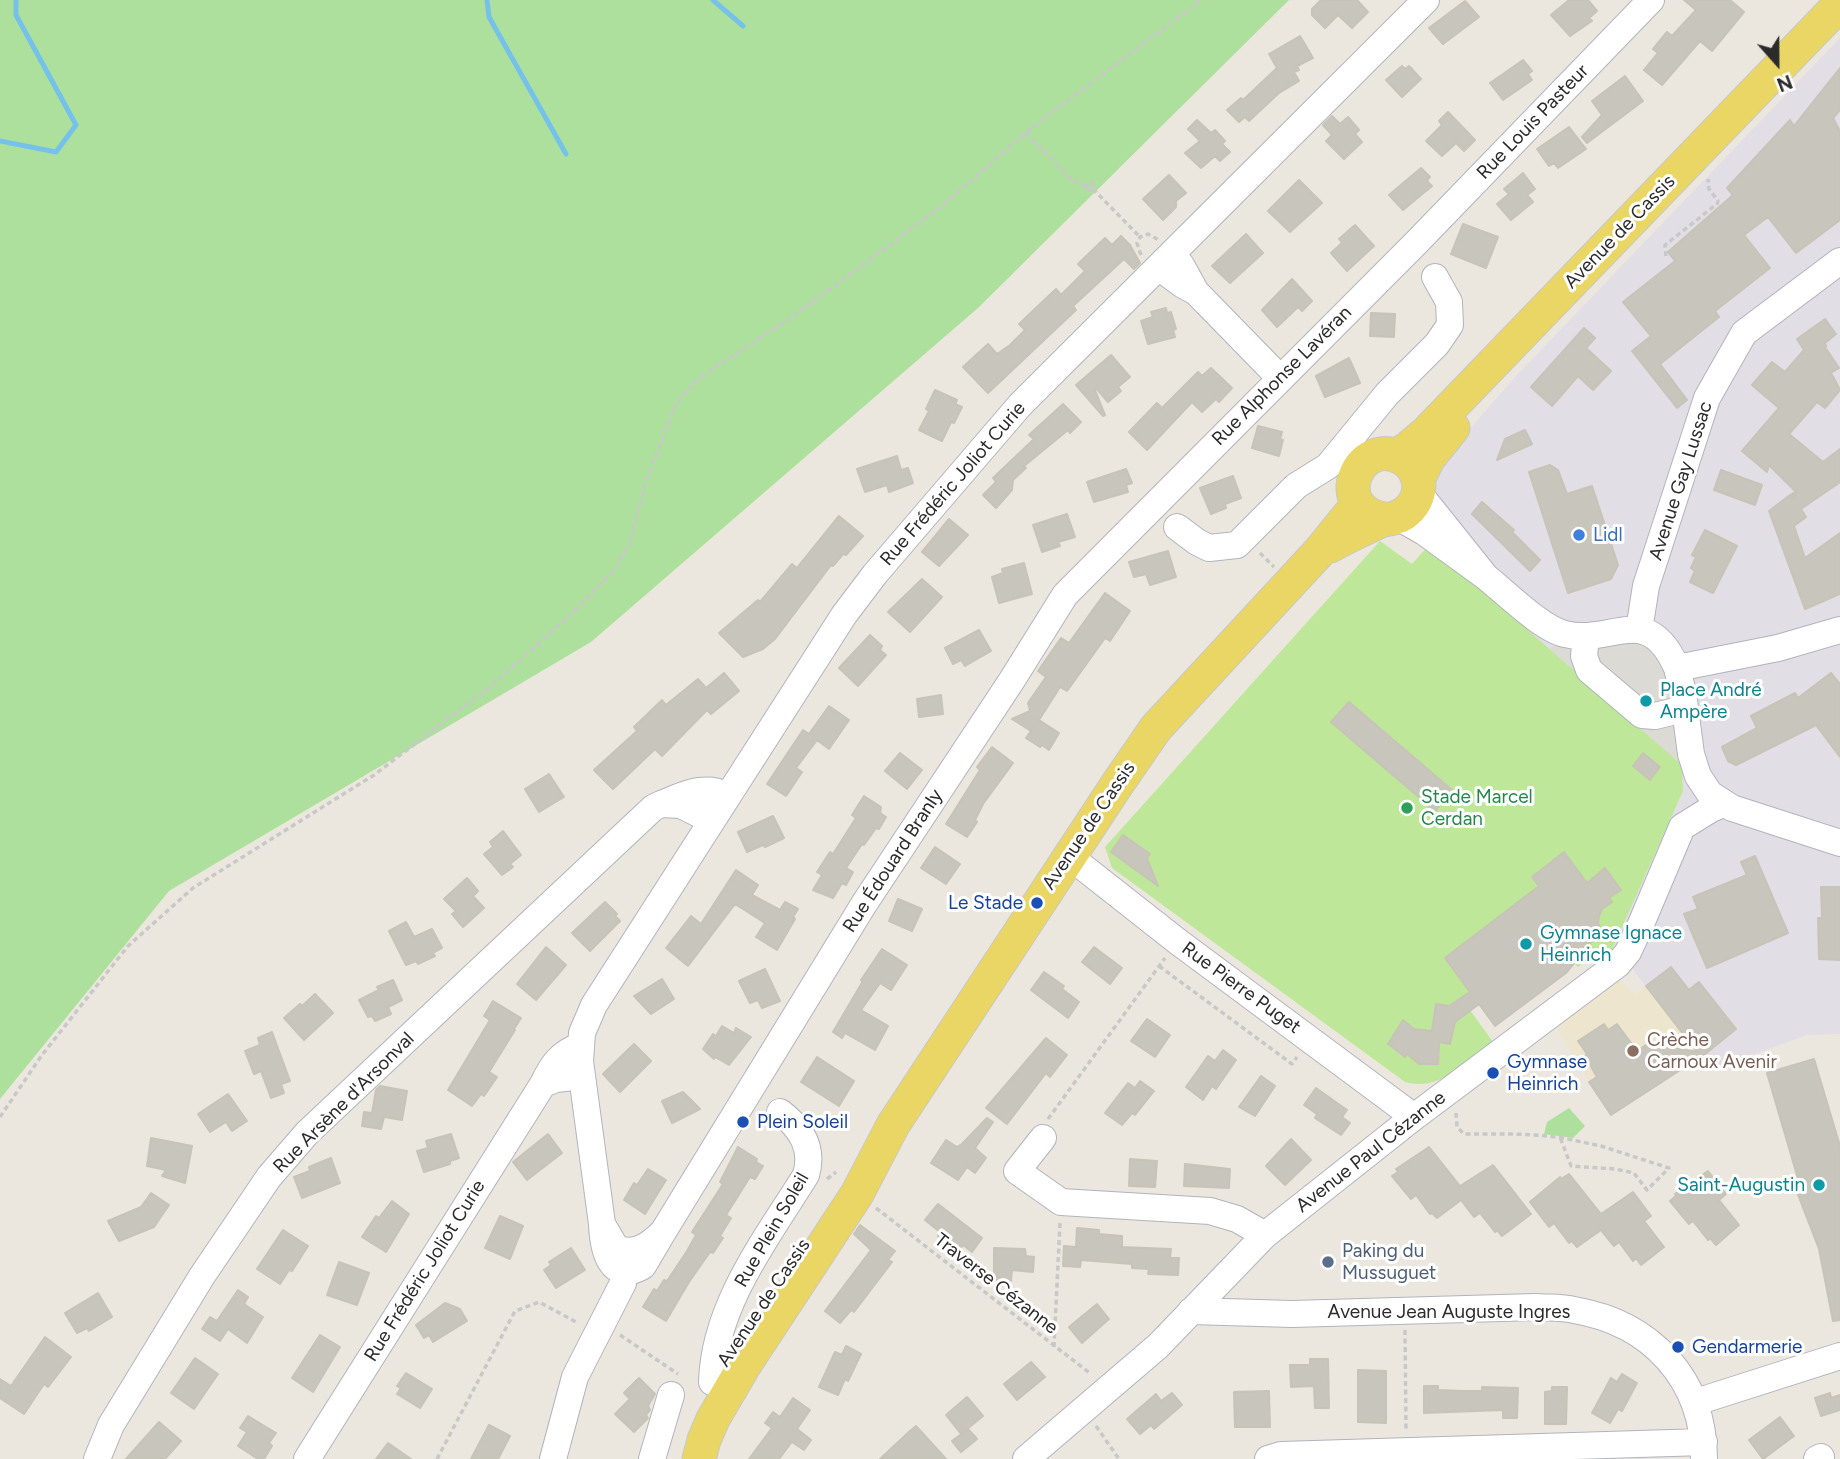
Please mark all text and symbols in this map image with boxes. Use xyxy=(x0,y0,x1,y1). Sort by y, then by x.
north arrow xyxy=(1742,28,1812,98)
street label: Rue Louis Pasteur xyxy=(1472,60,1594,184)
text: N xyxy=(1774,70,1796,96)
street label: Avenue de Cassis xyxy=(1560,170,1680,294)
street label: Rue Alphonse Lavéran xyxy=(1207,301,1357,451)
street label: Rue Frédéric Joliot Curie xyxy=(876,397,1030,571)
street label: Avenue Gay Lussac xyxy=(1645,399,1717,563)
place label: Lidl xyxy=(1593,524,1623,546)
marker: Lidl xyxy=(1571,527,1587,543)
place label: Place André Ampère xyxy=(1660,679,1762,723)
marker: Place André Ampère xyxy=(1638,693,1654,709)
street label: Avenue de Cassis xyxy=(1038,758,1140,894)
street label: Rue Édouard Branly xyxy=(838,785,948,937)
place label: Stade Marcel Cerdan xyxy=(1421,786,1533,830)
marker: Stade Marcel Cerdan xyxy=(1399,800,1415,816)
place label: Le Stade xyxy=(948,892,1023,914)
marker: Le Stade xyxy=(1029,895,1045,911)
place label: Gymnase Ignace Heinrich xyxy=(1540,922,1682,966)
marker: Gymnase Ignace Heinrich xyxy=(1518,936,1534,952)
street label: Rue Pierre Puget xyxy=(1177,937,1305,1039)
street label: Rue Arsène d'Arsonval xyxy=(269,1028,419,1178)
place label: Crèche Carnoux Avenir xyxy=(1647,1029,1777,1073)
marker: Crèche Carnoux Avenir xyxy=(1625,1043,1641,1059)
place label: Gymnase Heinrich xyxy=(1507,1051,1587,1095)
marker: Gymnase Heinrich xyxy=(1485,1065,1501,1081)
street label: Avenue Paul Cézanne xyxy=(1292,1086,1450,1218)
place label: Plein Soleil xyxy=(757,1111,848,1133)
marker: Plein Soleil xyxy=(735,1114,751,1130)
street label: Rue Plein Soleil xyxy=(730,1169,814,1291)
place label: Saint-Augustin xyxy=(1677,1174,1805,1196)
street label: Rue Frédéric Joliot Curie xyxy=(360,1176,490,1366)
marker: Saint-Augustin xyxy=(1811,1177,1827,1193)
street label: Traverse Cézanne xyxy=(930,1229,1062,1339)
street label: Avenue de Cassis xyxy=(713,1235,815,1371)
place label: Paking du Mussuguet xyxy=(1342,1240,1436,1284)
marker: Paking du Mussuguet xyxy=(1320,1254,1336,1270)
street label: Avenue Jean Auguste Ingres xyxy=(1328,1301,1570,1323)
place label: Gendarmerie xyxy=(1692,1336,1802,1358)
marker: Gendarmerie xyxy=(1670,1339,1686,1355)

